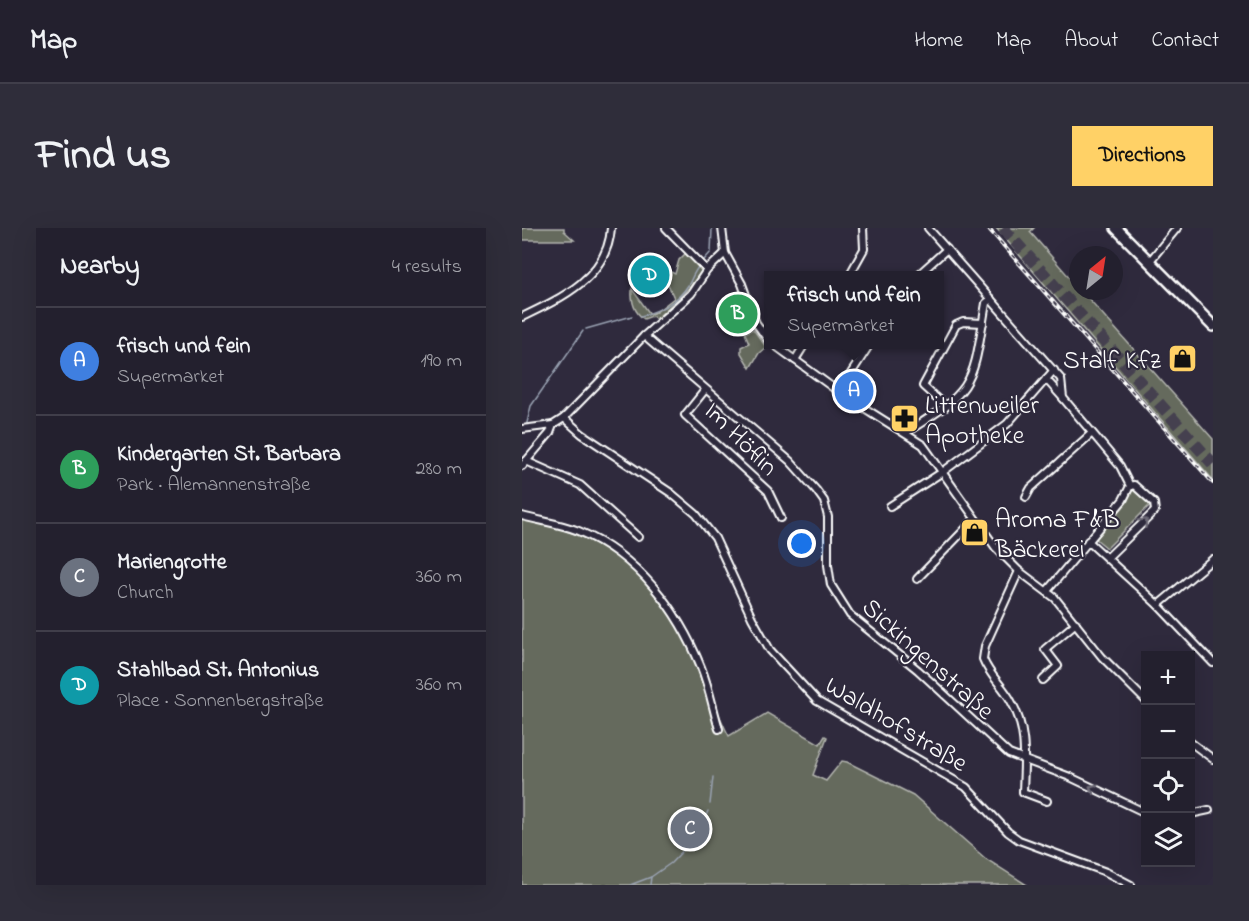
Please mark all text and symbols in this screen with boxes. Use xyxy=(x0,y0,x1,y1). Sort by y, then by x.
text: Map xyxy=(30,21,77,62)
text: Home xyxy=(914,26,963,56)
text: Map xyxy=(996,26,1031,56)
text: About xyxy=(1064,26,1118,56)
text: Contact xyxy=(1151,26,1219,56)
text: Find us xyxy=(36,126,171,187)
button: Directions xyxy=(1072,126,1213,186)
north arrow xyxy=(1069,246,1123,300)
text: Nearby xyxy=(60,248,139,286)
pin: D xyxy=(630,252,670,298)
text: 4 results xyxy=(392,253,462,282)
popup xyxy=(764,271,944,349)
text: frisch und fein xyxy=(787,280,921,312)
pin: B xyxy=(718,292,758,337)
text: Supermarket xyxy=(787,312,895,341)
text: frisch und fein xyxy=(117,331,250,363)
place label: Stalf Kfz xyxy=(1063,343,1161,381)
shop icon: Stalf Kfz xyxy=(1166,343,1198,375)
text: A xyxy=(73,347,86,376)
text: 190 m xyxy=(420,347,462,376)
text: Supermarket xyxy=(117,363,224,392)
pin: A xyxy=(834,368,874,414)
place label: Littenweiler Apotheke xyxy=(925,388,1040,456)
street label: Im Höflin xyxy=(694,394,786,486)
pharmacy icon: Littenweiler Apotheke xyxy=(888,403,920,435)
text: Kindergarten St. Barbara xyxy=(117,439,341,471)
text: B xyxy=(73,455,86,484)
text: 280 m xyxy=(415,455,462,484)
text: Park · Alemannenstraße xyxy=(117,471,310,500)
place label: Aroma F&B Bäckerei xyxy=(994,502,1120,570)
shop icon: Aroma F&B Bäckerei xyxy=(958,517,990,549)
one-way arrow xyxy=(1137,518,1147,529)
your location xyxy=(787,529,816,558)
text: Mariengrotte xyxy=(117,547,227,579)
text: C xyxy=(74,563,85,592)
text: 360 m xyxy=(416,563,462,592)
text: Church xyxy=(117,579,173,608)
street label: Sickingenstraße xyxy=(852,590,1002,731)
map controls xyxy=(1141,651,1195,867)
button: + xyxy=(1141,651,1195,705)
text: Stahlbad St. Antonius xyxy=(117,655,319,687)
street label: Waldhofstraße xyxy=(817,668,974,783)
text: D xyxy=(72,671,87,700)
text: 360 m xyxy=(416,671,462,700)
text: Place · Sonnenbergstraße xyxy=(117,687,323,716)
button: − xyxy=(1141,705,1195,759)
button: locate xyxy=(1141,759,1195,813)
one-way arrow xyxy=(1088,784,1099,796)
pin: C xyxy=(670,806,710,852)
button: layers xyxy=(1141,813,1195,867)

